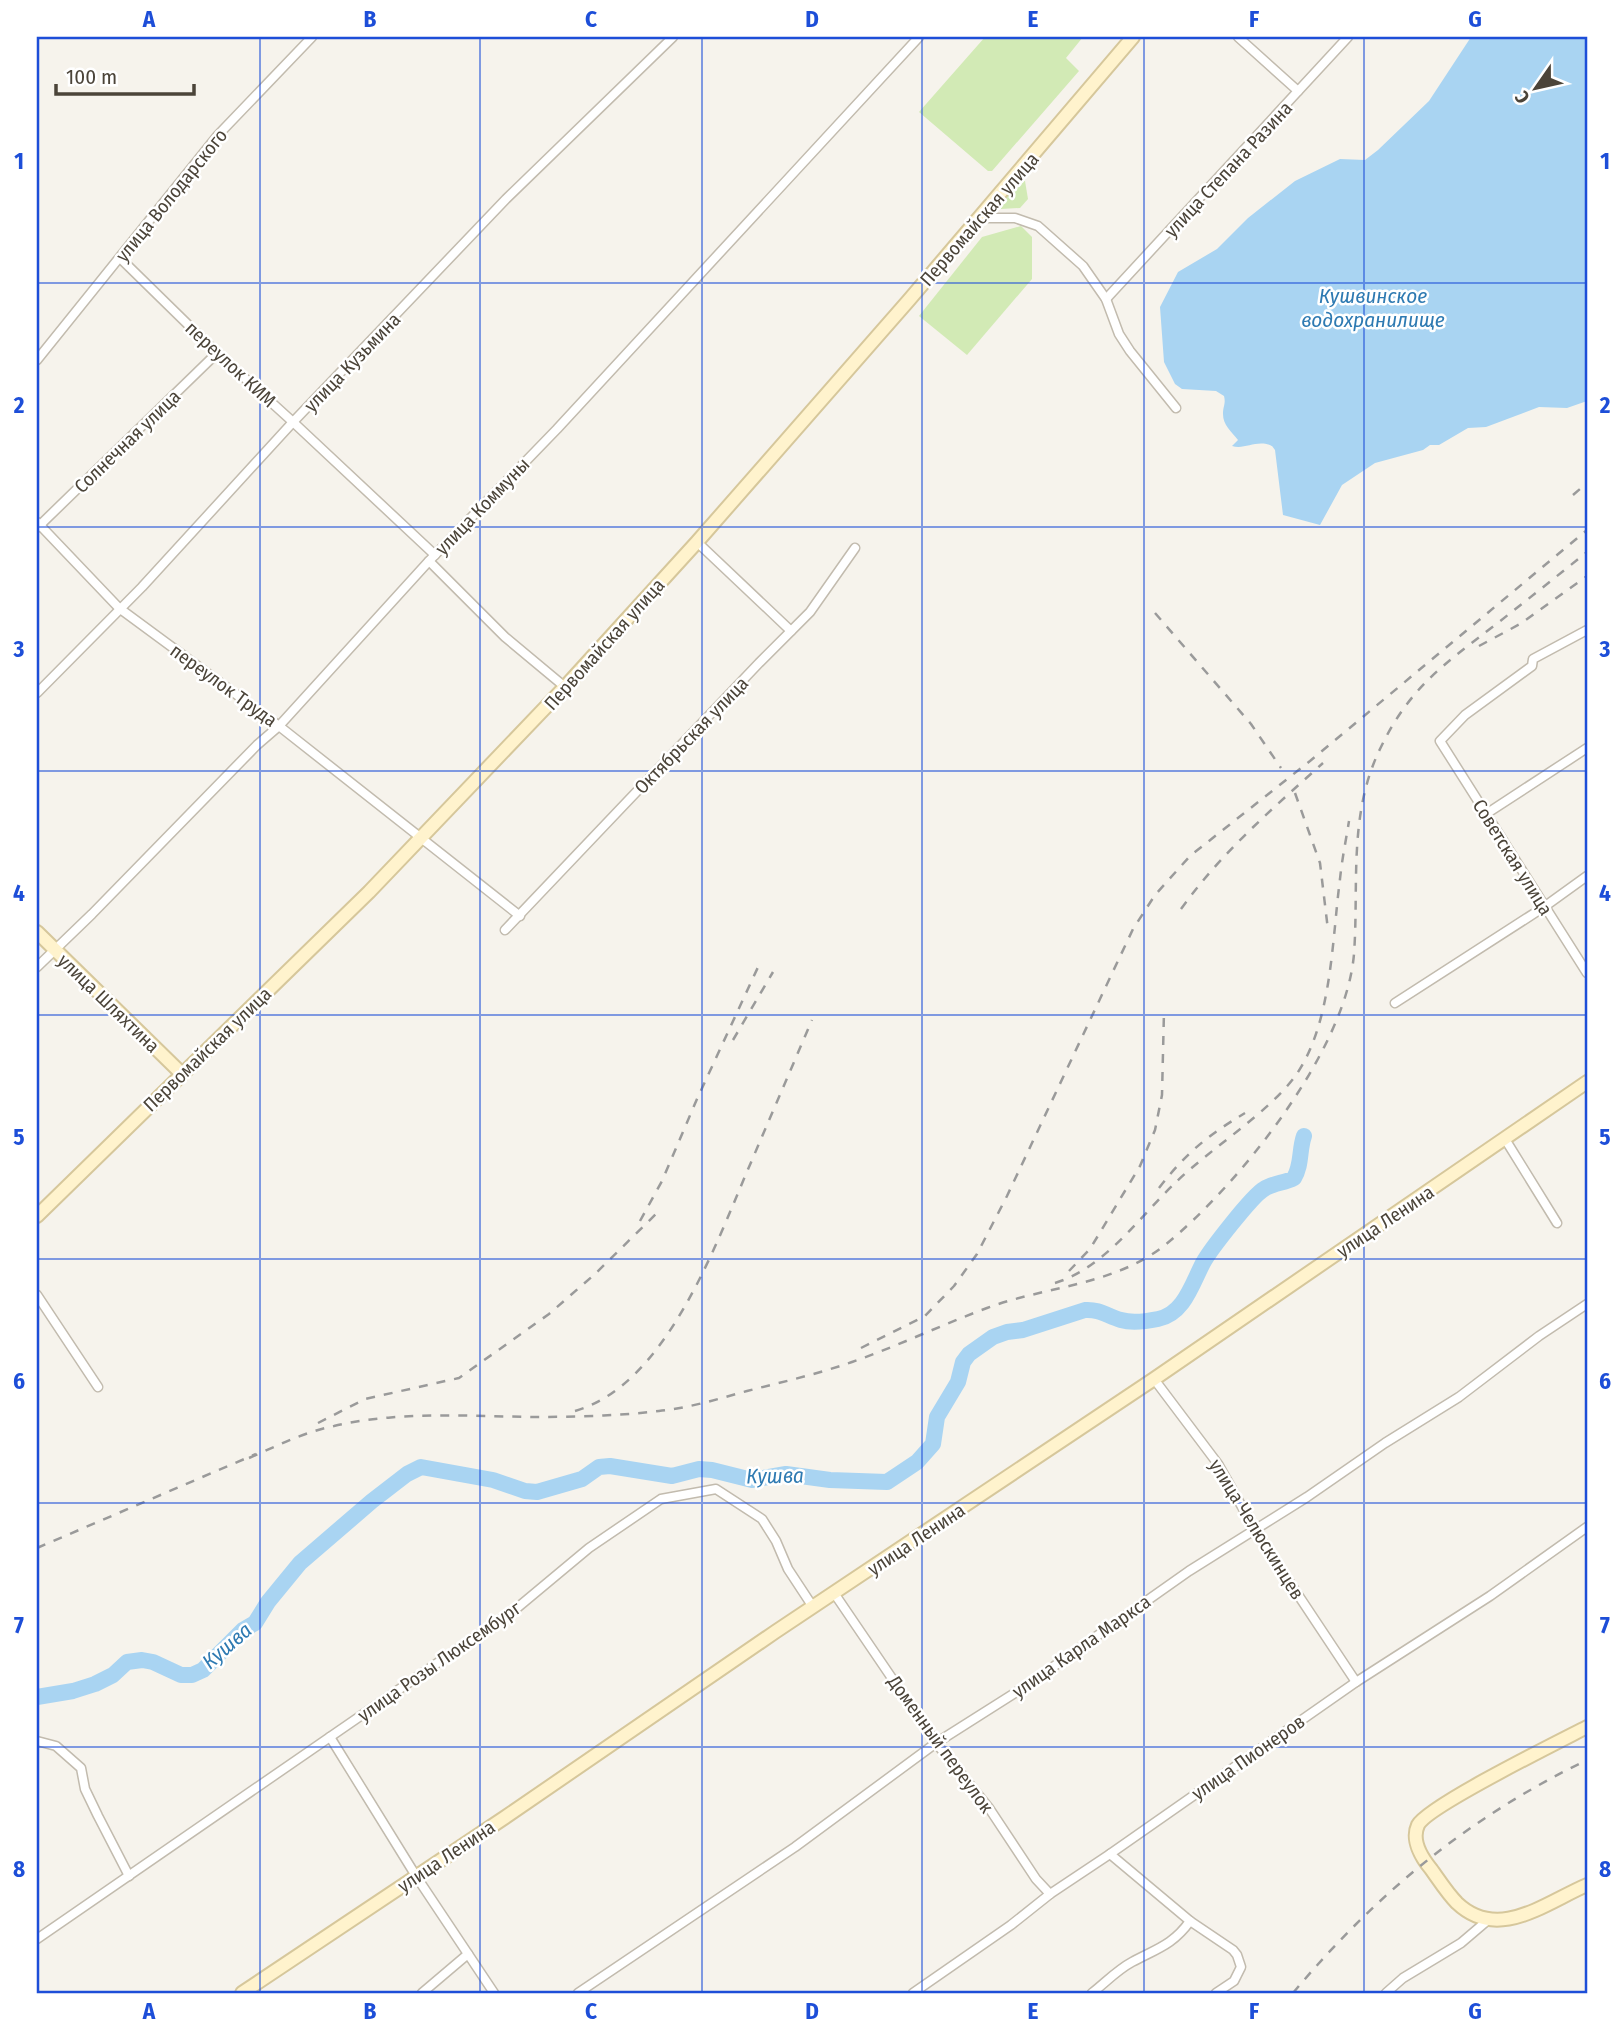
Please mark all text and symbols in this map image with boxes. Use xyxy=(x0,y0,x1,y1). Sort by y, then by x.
text: A xyxy=(142,5,156,33)
text: B xyxy=(364,5,377,33)
text: C xyxy=(585,5,597,33)
text: D xyxy=(805,5,819,33)
text: E xyxy=(1028,5,1039,33)
text: F xyxy=(1249,5,1259,33)
text: G xyxy=(1468,5,1482,33)
scale bar xyxy=(56,52,194,96)
north arrow xyxy=(1502,52,1572,122)
text: 100 m xyxy=(66,64,117,90)
text: С xyxy=(1510,87,1535,108)
street label: улица Степана Разина xyxy=(1160,97,1297,242)
street label: улица Володарского xyxy=(111,124,232,266)
text: 1 xyxy=(14,147,24,175)
text: 1 xyxy=(1600,147,1610,175)
street label: Первомайская улица xyxy=(915,148,1044,291)
water label: Кушвинское водохранилище xyxy=(1301,283,1445,333)
street label: улица Кузьмина xyxy=(299,308,405,417)
street label: переулок КИМ xyxy=(181,317,281,412)
street label: Солнечная улица xyxy=(69,385,185,498)
text: 2 xyxy=(13,391,25,419)
text: 2 xyxy=(1599,391,1611,419)
street label: улица Коммуны xyxy=(430,453,534,560)
street label: Первомайская улица xyxy=(539,574,669,715)
text: 3 xyxy=(13,635,25,663)
text: 3 xyxy=(1599,635,1611,663)
street label: переулок Труда xyxy=(166,639,282,732)
street label: Октябрьская улица xyxy=(630,672,753,799)
street label: Советская улица xyxy=(1468,795,1557,920)
text: 4 xyxy=(13,879,25,907)
text: 4 xyxy=(1599,879,1611,907)
street label: улица Шляхтина xyxy=(53,949,164,1058)
street label: Первомайская улица xyxy=(139,982,276,1116)
text: 5 xyxy=(13,1123,25,1151)
text: 5 xyxy=(1599,1123,1611,1151)
street label: улица Ленина xyxy=(1332,1180,1438,1262)
text: 6 xyxy=(13,1367,25,1395)
text: 6 xyxy=(1599,1367,1611,1395)
street label: улица Челюскинцев xyxy=(1204,1455,1309,1604)
water label: Кушва xyxy=(746,1462,804,1490)
street label: улица Ленина xyxy=(863,1498,969,1580)
street label: улица Карла Маркса xyxy=(1008,1590,1155,1703)
street label: улица Розы Люксембург xyxy=(353,1596,526,1727)
text: 7 xyxy=(14,1611,24,1639)
text: 7 xyxy=(1600,1611,1610,1639)
water label: Кушва xyxy=(197,1617,257,1675)
street label: Доменный переулок xyxy=(882,1670,998,1818)
street label: улица Пионеров xyxy=(1187,1710,1309,1805)
street label: улица Ленина xyxy=(393,1815,499,1897)
text: 8 xyxy=(13,1855,25,1883)
text: 8 xyxy=(1599,1855,1611,1883)
text: A xyxy=(142,1997,156,2025)
text: B xyxy=(364,1997,377,2025)
text: C xyxy=(585,1997,597,2025)
text: D xyxy=(805,1997,819,2025)
text: E xyxy=(1028,1997,1039,2025)
text: F xyxy=(1249,1997,1259,2025)
text: G xyxy=(1468,1997,1482,2025)

